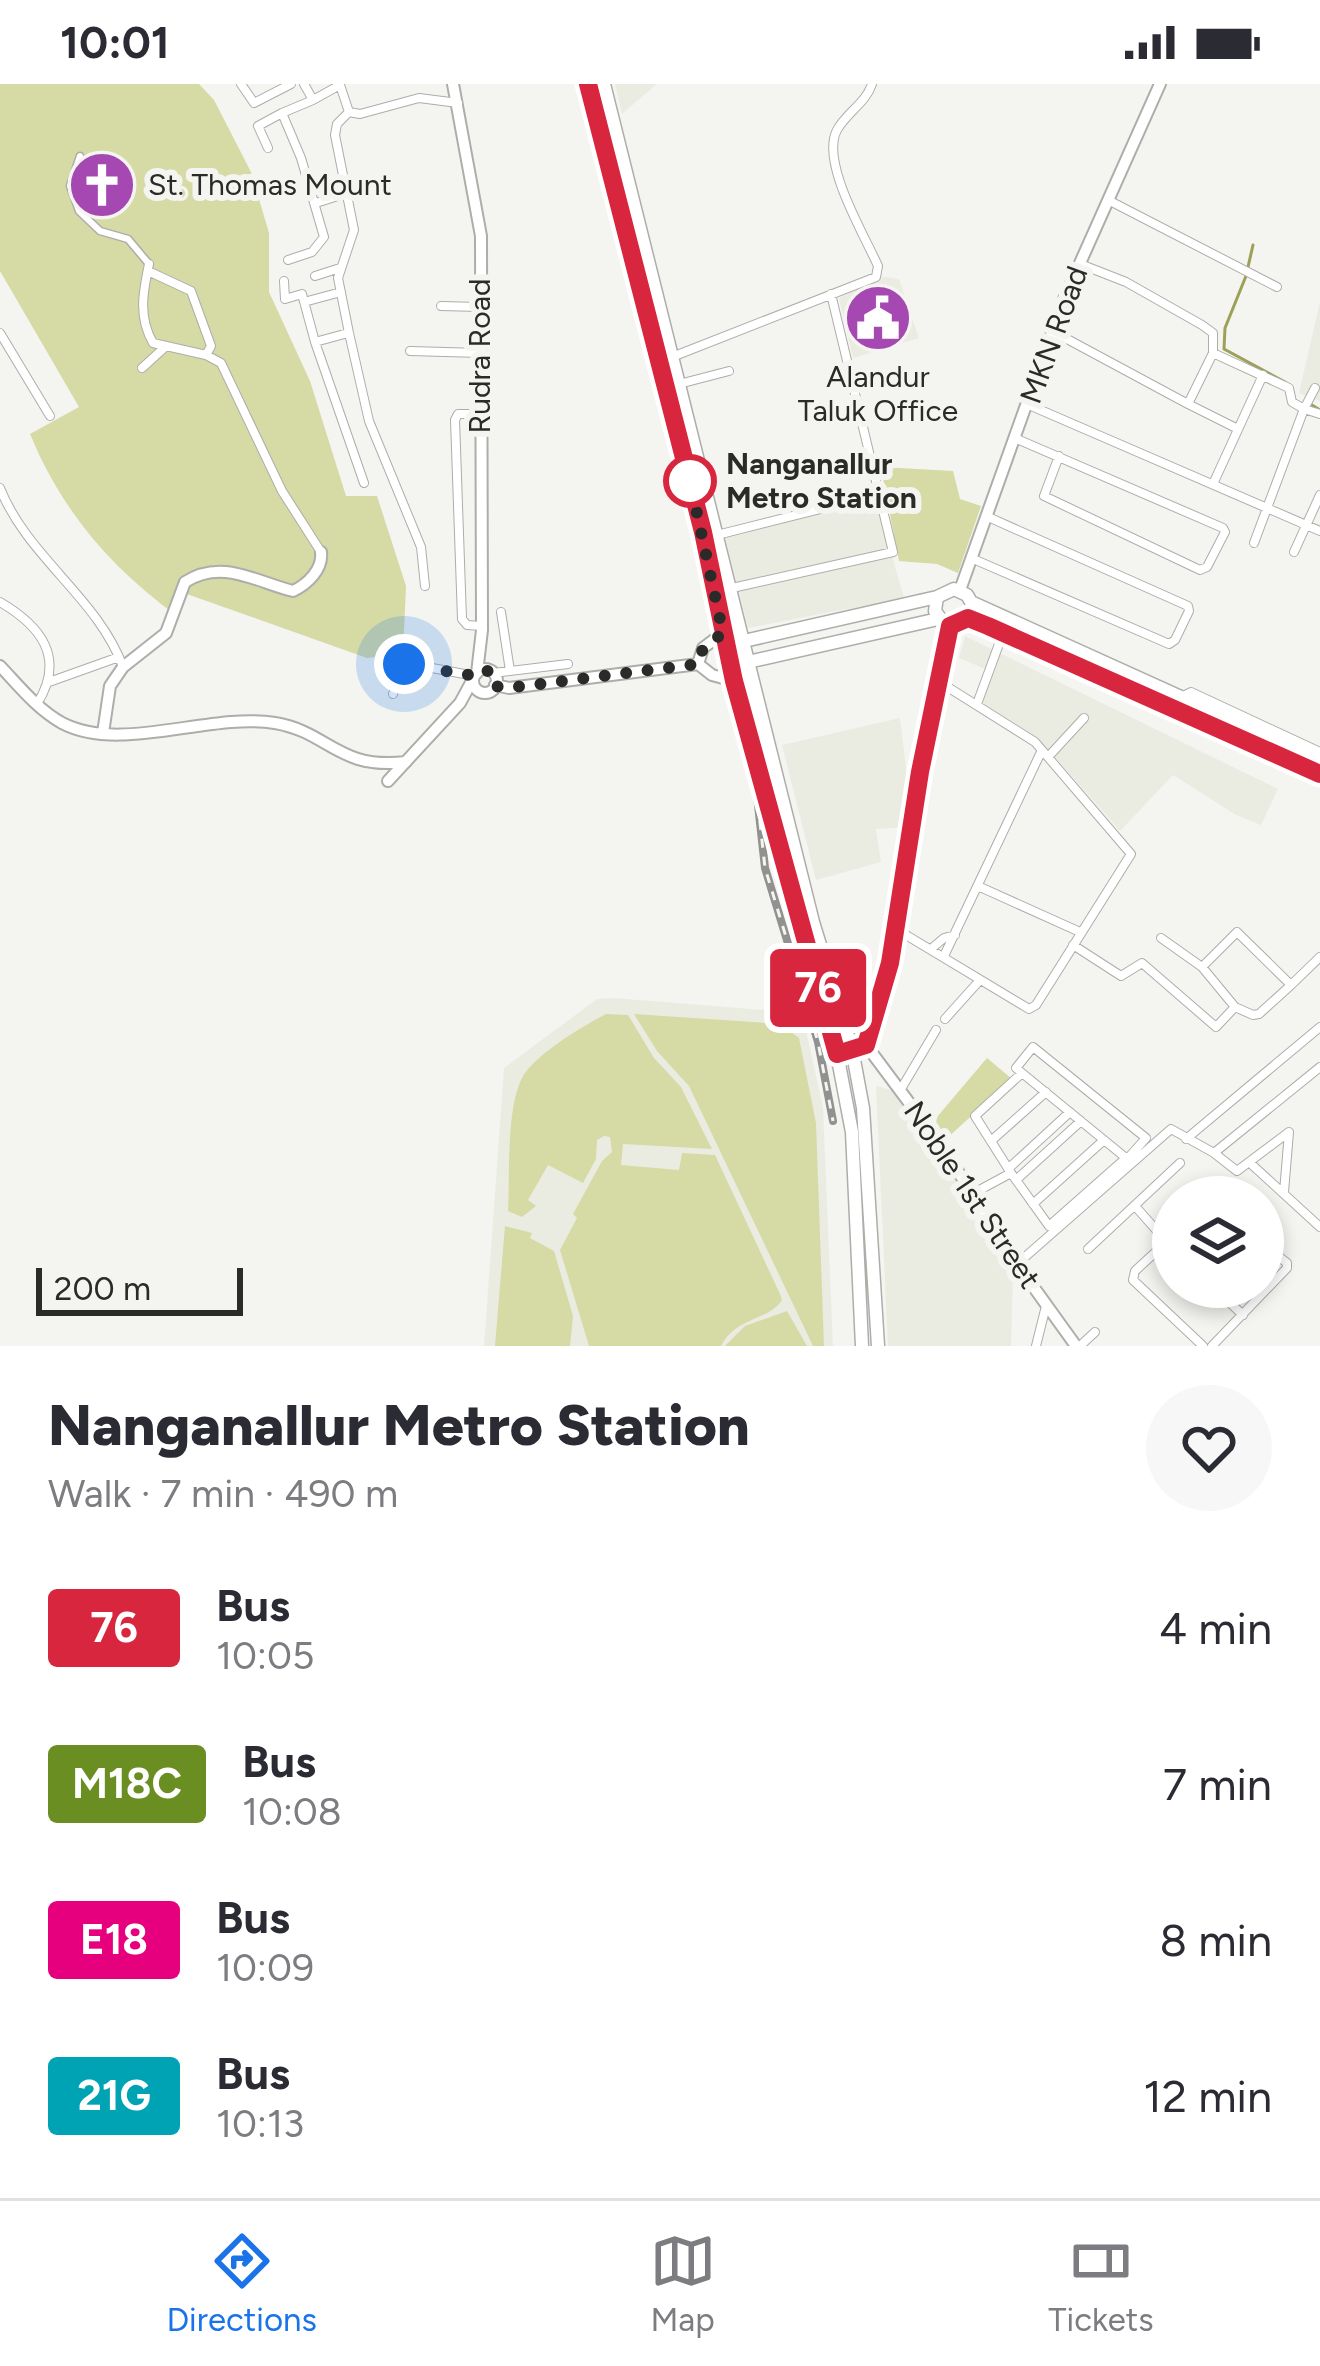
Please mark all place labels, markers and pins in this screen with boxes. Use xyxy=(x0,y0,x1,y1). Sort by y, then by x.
church icon: St. Thomas Mount xyxy=(67,150,137,220)
place label: St. Thomas Mount xyxy=(148,166,392,203)
public building icon: Alandur Taluk Office xyxy=(843,283,913,353)
place label: Alandur Taluk Office xyxy=(798,358,958,429)
place label: Nanganallur Metro Station xyxy=(726,445,917,516)
marker: Nanganallur Metro Station xyxy=(665,456,715,506)

